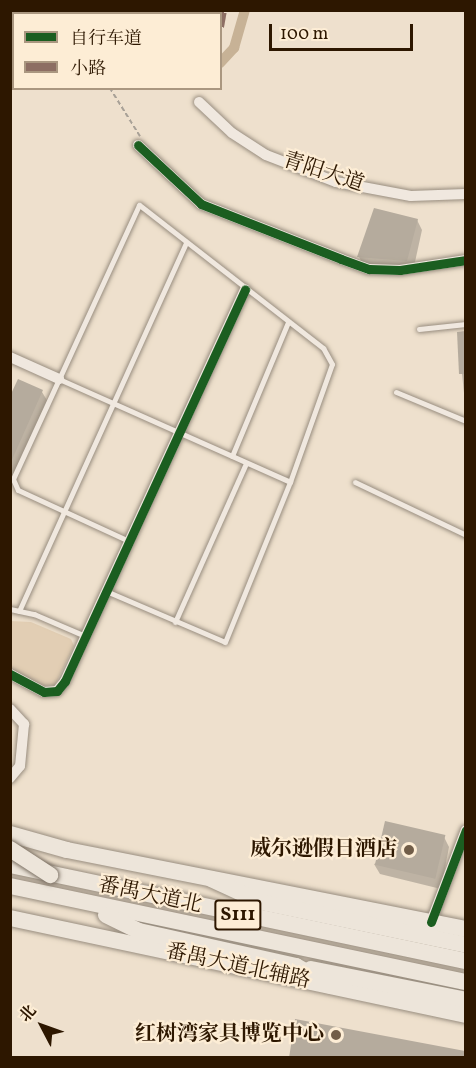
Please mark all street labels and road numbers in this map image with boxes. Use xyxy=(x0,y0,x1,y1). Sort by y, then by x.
street label: 青阳大道 xyxy=(279,148,367,198)
street label: 番禺大道北 xyxy=(96,873,204,919)
road number: S111 xyxy=(214,898,262,932)
street label: 番禺大道北辅路 xyxy=(163,939,313,995)

